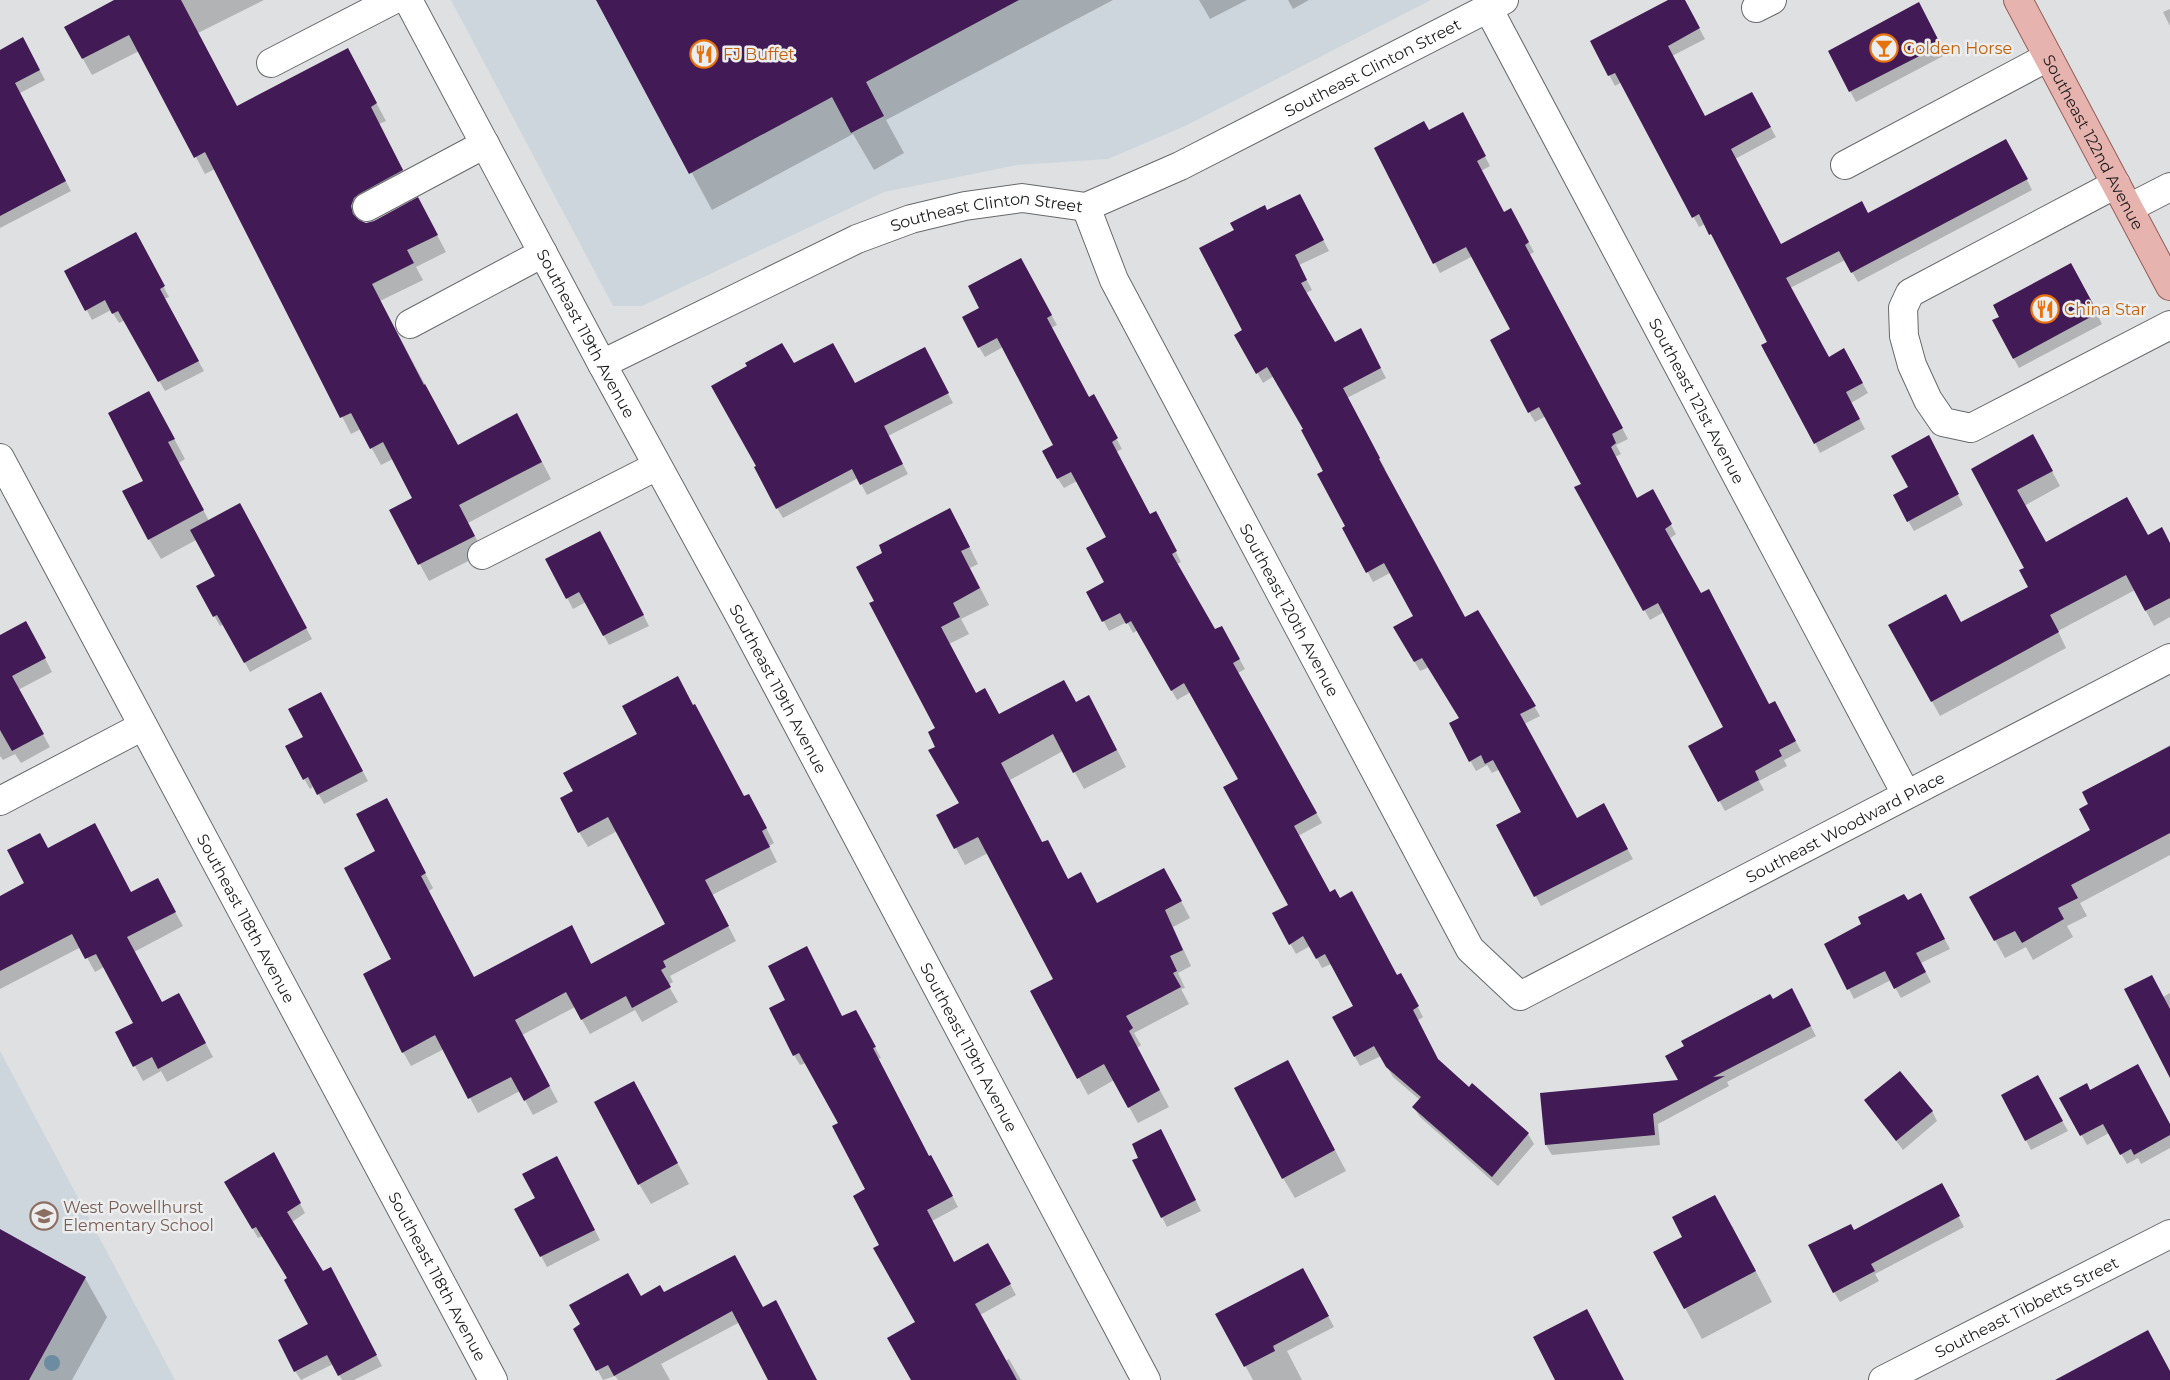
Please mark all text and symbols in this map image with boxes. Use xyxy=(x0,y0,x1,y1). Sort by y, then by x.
street label: Southeast Clinton Street xyxy=(1281,14,1464,121)
bar icon: Golden Horse xyxy=(1869,33,1899,63)
restaurant icon: FJ Buffet xyxy=(689,39,719,69)
place label: Golden Horse xyxy=(1903,39,2012,58)
place label: FJ Buffet xyxy=(723,45,795,64)
street label: Southeast 122nd Avenue xyxy=(2039,51,2148,233)
street label: Southeast Clinton Street xyxy=(888,188,1084,235)
street label: Southeast 119th Avenue xyxy=(533,246,639,421)
restaurant icon: China Star xyxy=(2030,294,2060,324)
place label: China Star xyxy=(2064,300,2147,319)
street label: Southeast 121st Avenue xyxy=(1645,315,1749,487)
street label: Southeast 120th Avenue xyxy=(1236,520,1343,700)
street label: Southeast 119th Avenue xyxy=(726,601,831,776)
street label: Southeast Woodward Place xyxy=(1742,767,1948,887)
street label: Southeast 118th Avenue xyxy=(193,830,299,1006)
street label: Southeast 119th Avenue xyxy=(916,959,1022,1135)
street label: Southeast 118th Avenue xyxy=(385,1188,491,1364)
place label: West Powellhurst Elementary School xyxy=(63,1198,214,1235)
school or university icon: West Powellhurst Elementary School xyxy=(29,1201,59,1231)
street label: Southeast Tibbetts Street xyxy=(1932,1252,2122,1362)

